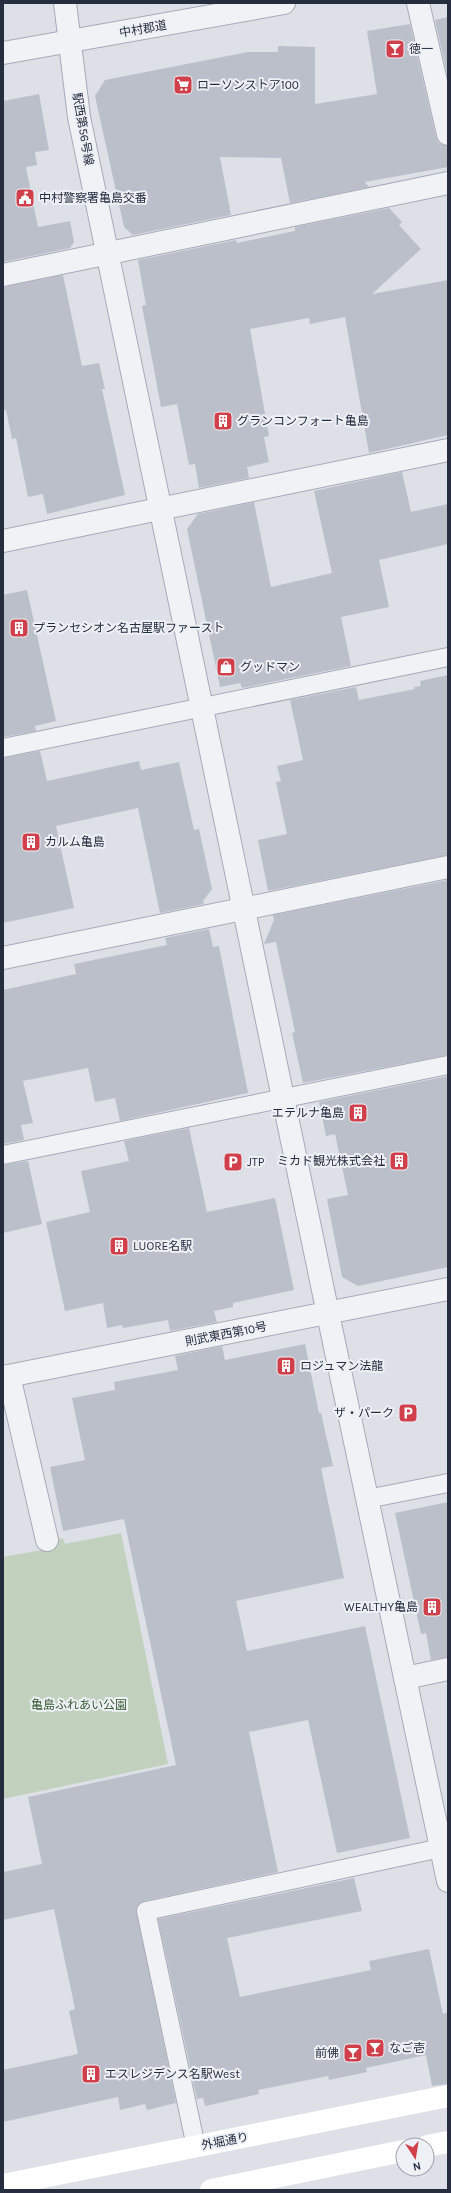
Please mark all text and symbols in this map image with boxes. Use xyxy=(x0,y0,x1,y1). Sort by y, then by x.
street label: 中村郡道 xyxy=(118,18,168,40)
bar icon: 徳一 xyxy=(384,38,406,60)
place label: 徳一 xyxy=(409,42,433,56)
supermarket icon: ローソンストア100 xyxy=(172,74,194,96)
place label: ローソンストア100 xyxy=(197,78,299,92)
street label: 駅西第56号線 xyxy=(70,92,96,166)
public building icon: 中村警察署亀島交番 xyxy=(14,187,36,209)
place label: 中村警察署亀島交番 xyxy=(39,191,147,205)
building icon: グランコンフォート亀島 xyxy=(212,410,234,432)
place label: グランコンフォート亀島 xyxy=(237,414,369,428)
building icon: プランセシオン名古屋駅ファースト xyxy=(8,617,30,639)
place label: プランセシオン名古屋駅ファースト xyxy=(33,621,224,635)
shop icon: グッドマン xyxy=(215,656,237,678)
place label: グッドマン xyxy=(240,660,300,674)
building icon: カルム亀島 xyxy=(20,831,42,853)
place label: カルム亀島 xyxy=(45,835,105,849)
building icon: エテルナ亀島 xyxy=(347,1102,369,1124)
place label: エテルナ亀島 xyxy=(272,1106,344,1120)
building icon: ミカド観光株式会社 xyxy=(388,1150,410,1172)
parking icon: JTP xyxy=(222,1151,244,1173)
place label: ミカド観光株式会社 xyxy=(277,1154,385,1168)
place label: JTP xyxy=(247,1155,265,1169)
building icon: LUORE名駅 xyxy=(108,1235,130,1257)
place label: LUORE名駅 xyxy=(133,1239,192,1253)
street label: 則武東西第10号 xyxy=(184,1319,268,1349)
building icon: ロジュマン法龍 xyxy=(275,1355,297,1377)
place label: ロジュマン法龍 xyxy=(300,1359,383,1373)
parking icon: ザ・パーク xyxy=(397,1402,419,1424)
place label: ザ・パーク xyxy=(334,1406,394,1420)
building icon: WEALTHY亀島 xyxy=(421,1596,443,1618)
place label: WEALTHY亀島 xyxy=(344,1600,418,1614)
park label: 亀島ふれあい公園 xyxy=(31,1698,127,1712)
bar icon: なご壱 xyxy=(364,2037,386,2059)
place label: なご壱 xyxy=(389,2041,425,2055)
bar icon: 前佛 xyxy=(342,2042,364,2064)
place label: 前佛 xyxy=(315,2046,339,2060)
building icon: エスレジデンス名駅West xyxy=(80,2063,102,2085)
place label: エスレジデンス名駅West xyxy=(105,2067,241,2081)
street label: 外堀通り xyxy=(200,2130,250,2152)
north arrow xyxy=(395,2137,435,2177)
text: N xyxy=(412,2159,422,2173)

